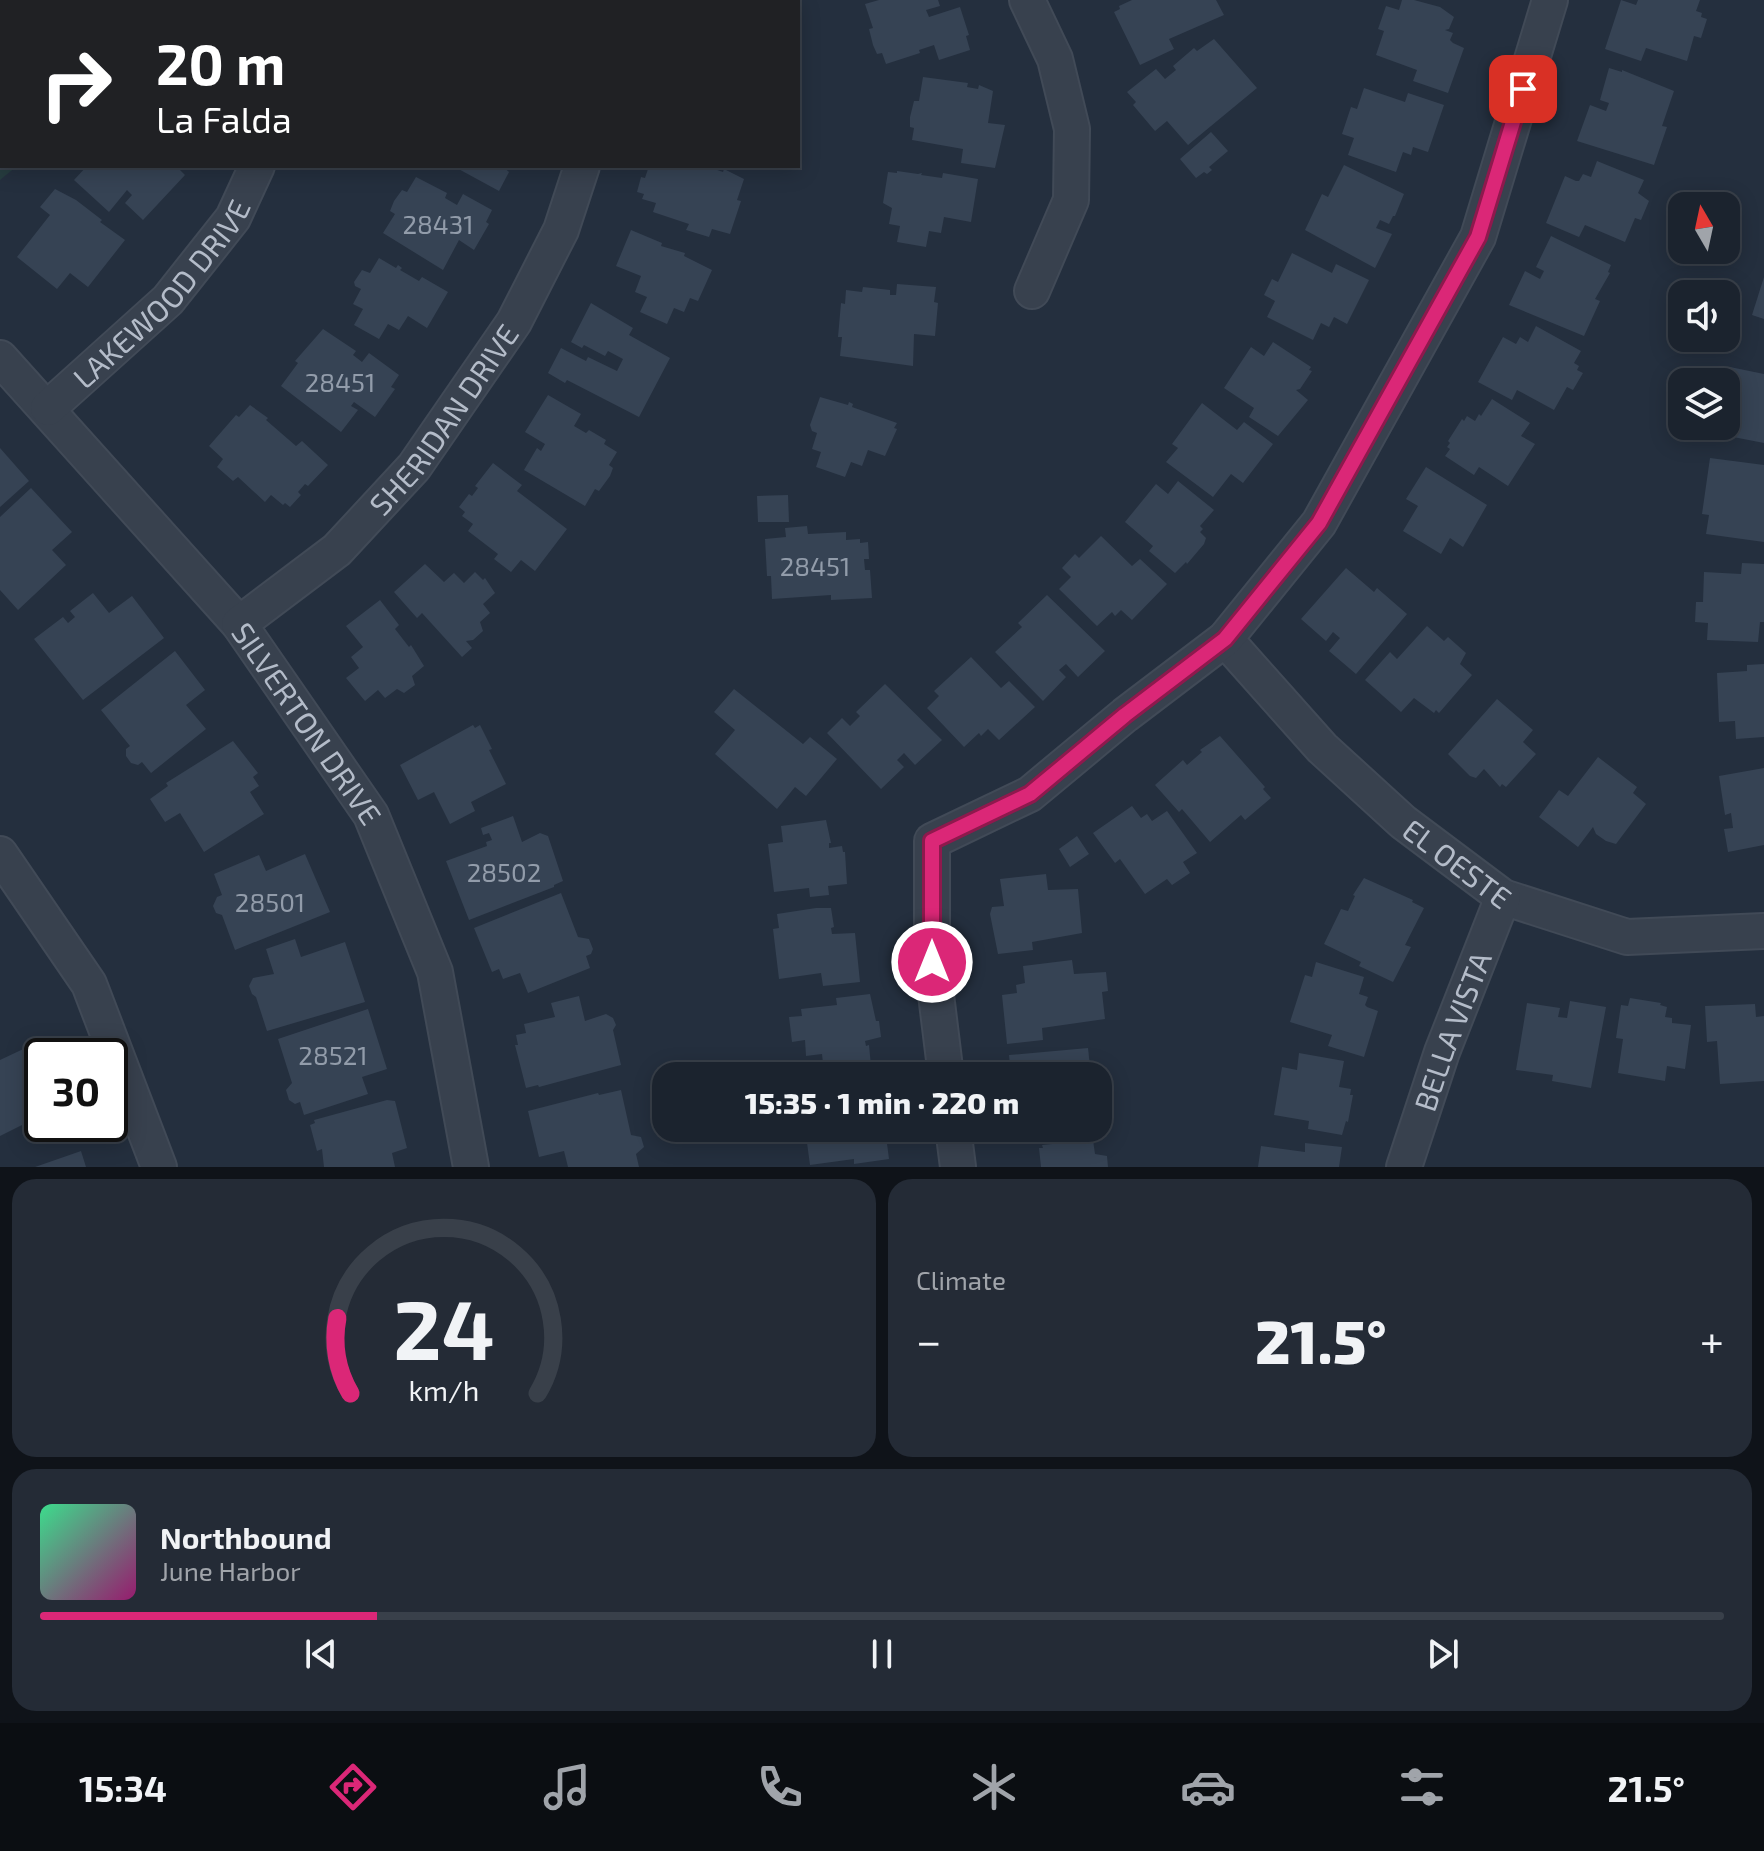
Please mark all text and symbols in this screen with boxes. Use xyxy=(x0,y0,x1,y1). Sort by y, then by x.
text: 20 m xyxy=(156,29,285,96)
icon: right xyxy=(24,32,128,136)
pin xyxy=(1489,55,1557,123)
icon: arrive xyxy=(1501,67,1545,111)
text: La Falda xyxy=(156,97,292,140)
north arrow xyxy=(1668,192,1740,264)
map controls xyxy=(1668,192,1740,440)
street label: LAKEWOOD DRIVE xyxy=(65,194,257,395)
house number: 28431 xyxy=(402,208,474,239)
button: sound xyxy=(1668,280,1740,352)
street label: SHERIDAN DRIVE xyxy=(361,317,525,522)
house number: 28451 xyxy=(305,366,375,397)
button: layers xyxy=(1668,368,1740,440)
house number: 28451 xyxy=(780,550,850,581)
street label: SILVERTON DRIVE xyxy=(225,615,390,831)
street label: EL OESTE xyxy=(1396,811,1519,915)
house number: 28502 xyxy=(467,856,541,887)
house number: 28501 xyxy=(235,886,305,917)
position arrow xyxy=(890,920,974,1004)
street label: BELLA VISTA xyxy=(1406,946,1498,1115)
speed limit sign: 30 xyxy=(24,1038,128,1142)
house number: 28521 xyxy=(298,1039,368,1070)
text: 15:35 · 1 min · 220 m xyxy=(745,1084,1019,1120)
text: Climate xyxy=(916,1264,1006,1295)
text: 24 xyxy=(393,1277,495,1377)
text: 21.5° xyxy=(1255,1304,1386,1376)
text: − xyxy=(916,1313,942,1366)
text: + xyxy=(1700,1313,1724,1366)
text: km/h xyxy=(409,1372,479,1407)
text: Northbound xyxy=(160,1519,332,1555)
text: June Harbor xyxy=(160,1555,301,1586)
icon: previous xyxy=(299,1632,343,1676)
icon: pause xyxy=(860,1632,904,1676)
icon: next xyxy=(1421,1632,1465,1676)
icon: directions xyxy=(325,1759,381,1815)
icon: music xyxy=(539,1759,595,1815)
icon: phone xyxy=(752,1759,808,1815)
icon: climate xyxy=(966,1759,1022,1815)
icon: car xyxy=(1180,1759,1236,1815)
icon: filters xyxy=(1394,1759,1450,1815)
text: 15:34 xyxy=(79,1766,167,1809)
text: 21.5° xyxy=(1608,1766,1685,1809)

